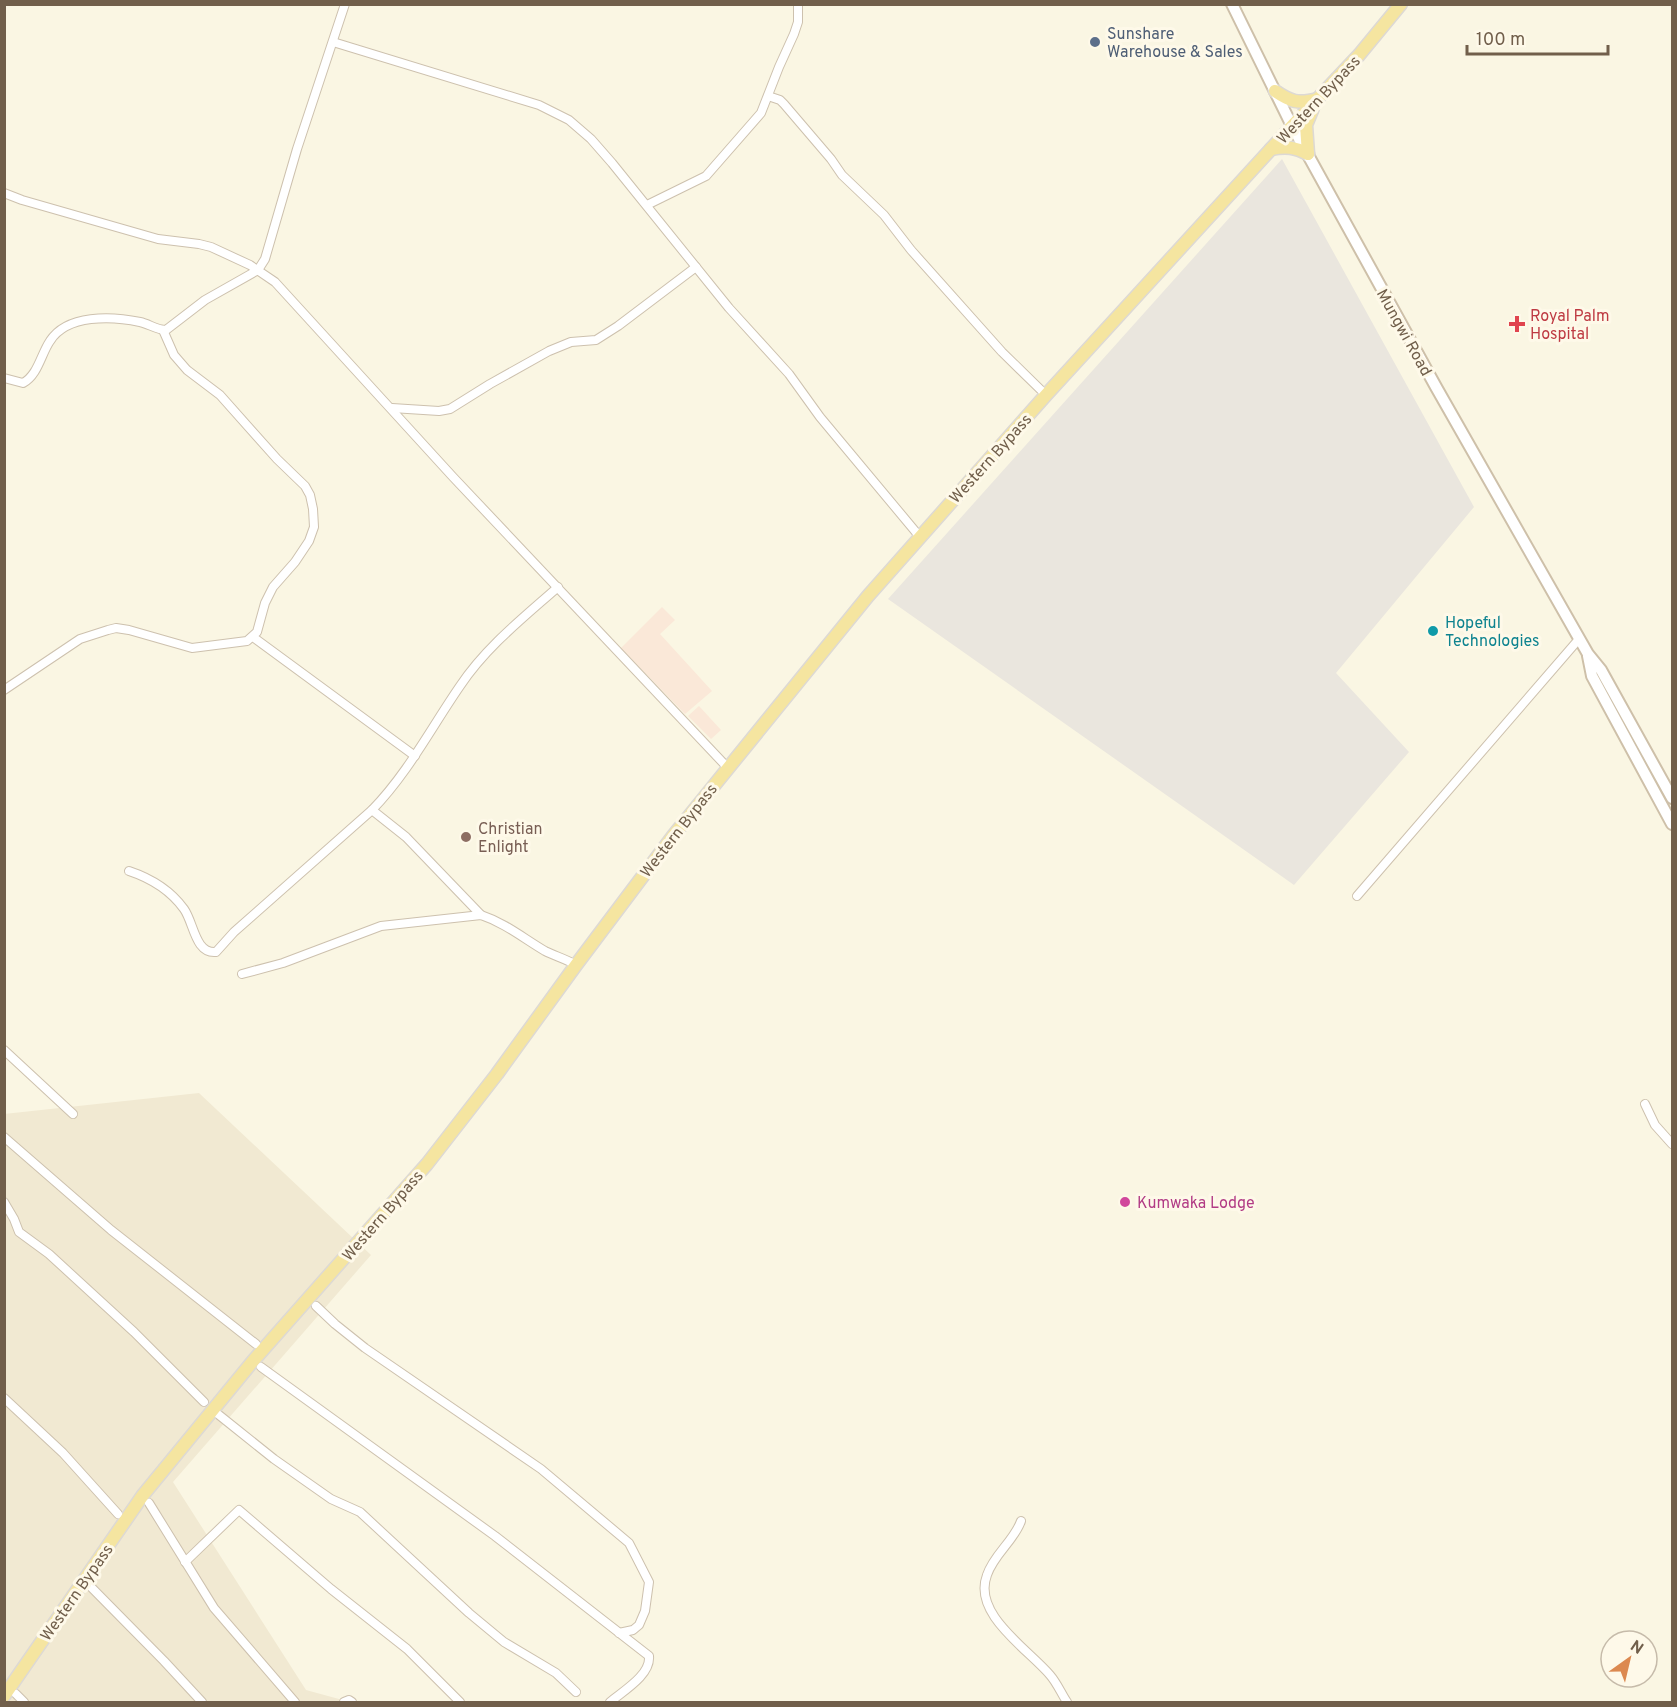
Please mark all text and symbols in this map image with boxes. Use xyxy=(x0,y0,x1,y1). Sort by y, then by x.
scale bar xyxy=(1467,18,1608,56)
place label: Sunshare Warehouse & Sales xyxy=(1107,25,1243,63)
text: 100 m xyxy=(1476,29,1525,52)
marker: Sunshare Warehouse & Sales xyxy=(1088,35,1102,49)
street label: Western Bypass xyxy=(1273,52,1366,149)
street label: Mungwi Road xyxy=(1371,286,1435,380)
place label: Royal Palm Hospital xyxy=(1530,307,1610,345)
marker: Royal Palm Hospital xyxy=(1508,315,1526,333)
street label: Western Bypass xyxy=(946,410,1037,508)
place label: Hopeful Technologies xyxy=(1445,614,1540,652)
marker: Hopeful Technologies xyxy=(1426,624,1440,638)
street label: Western Bypass xyxy=(637,780,723,882)
place label: Christian Enlight xyxy=(478,820,543,858)
marker: Christian Enlight xyxy=(459,830,473,844)
street label: Western Bypass xyxy=(339,1167,428,1266)
place label: Kumwaka Lodge xyxy=(1137,1194,1255,1214)
marker: Kumwaka Lodge xyxy=(1118,1195,1132,1209)
street label: Western Bypass xyxy=(37,1541,118,1646)
north arrow xyxy=(1599,1629,1659,1689)
text: N xyxy=(1626,1637,1647,1660)

